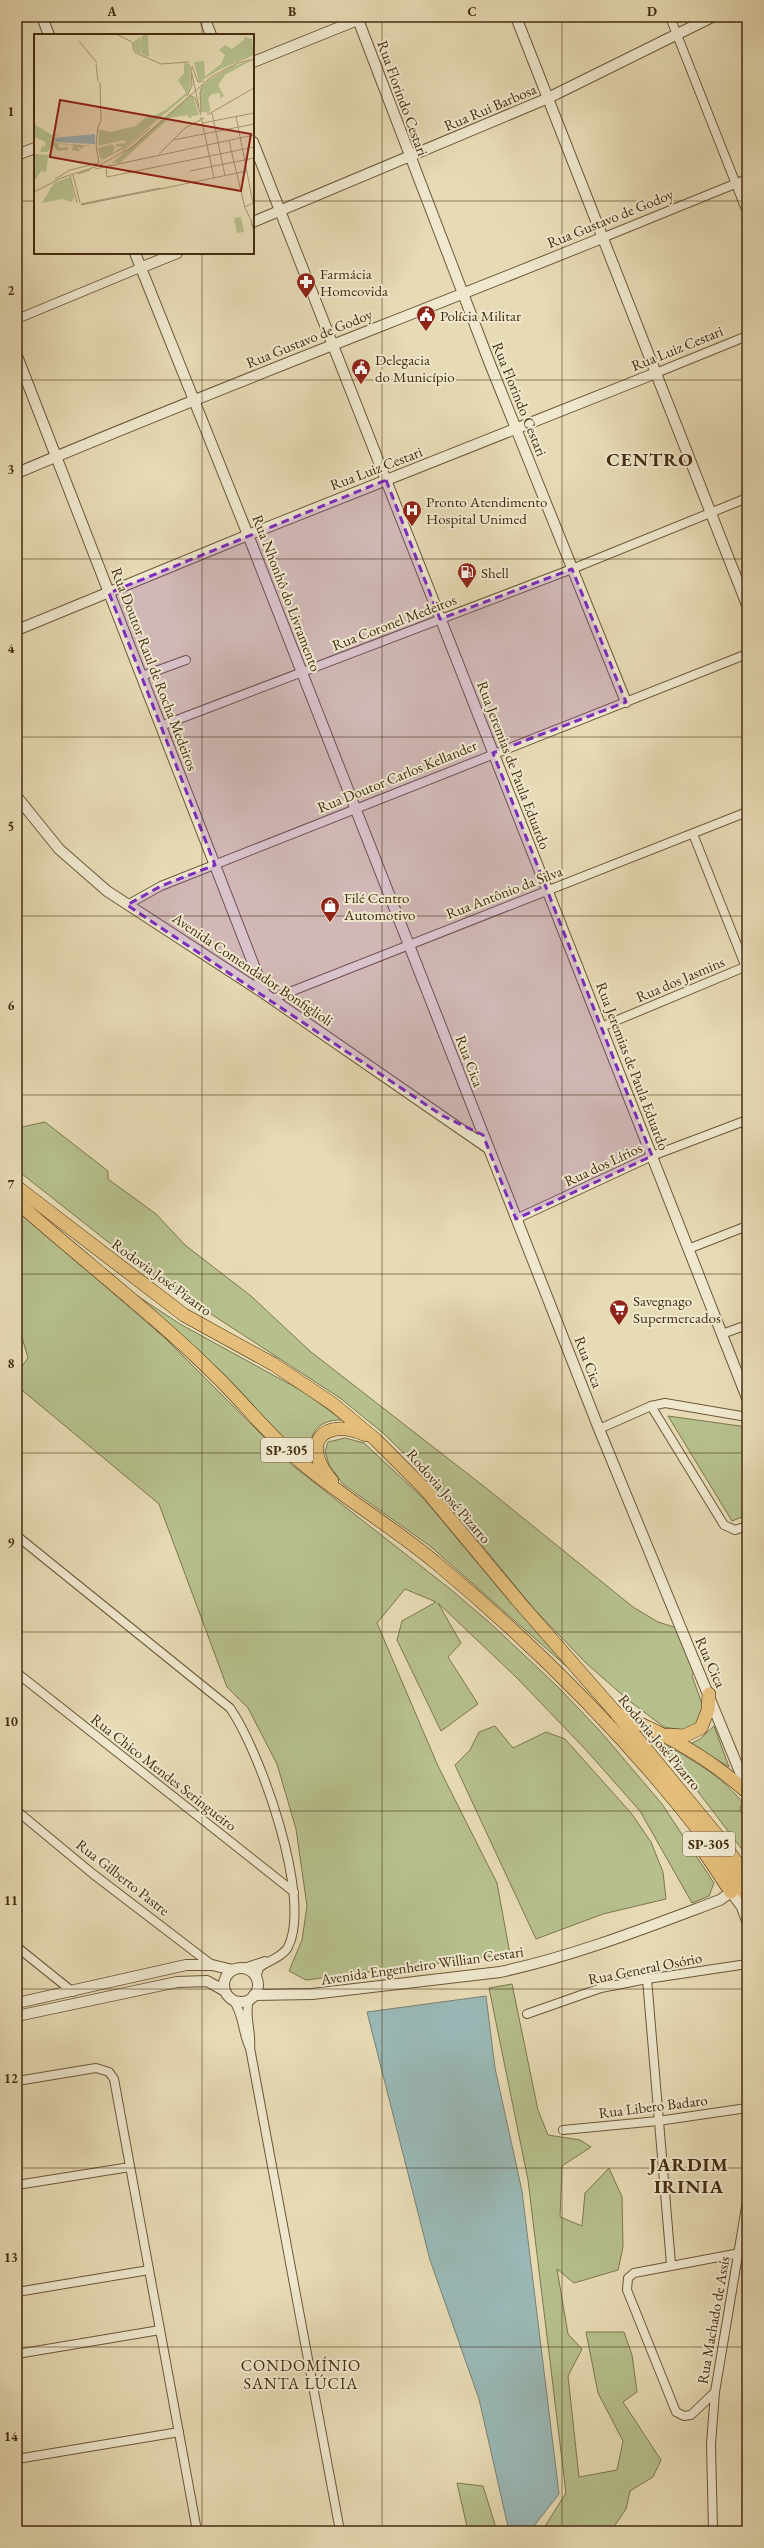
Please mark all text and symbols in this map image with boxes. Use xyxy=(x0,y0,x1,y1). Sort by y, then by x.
text: A xyxy=(106,3,117,20)
text: B xyxy=(288,3,296,20)
text: C xyxy=(467,3,477,20)
text: D xyxy=(647,3,657,20)
inset map xyxy=(34,34,254,254)
street label: Rua Florindo Cestari xyxy=(373,38,433,159)
street label: Rua Rui Barbosa xyxy=(441,79,539,135)
text: 1 xyxy=(8,103,15,120)
street label: Rua Gustavo de Godoy xyxy=(544,184,676,252)
place label: Farmácia Homeovida xyxy=(320,264,388,300)
pharmacy icon: Farmácia Homeovida xyxy=(295,271,317,299)
text: 2 xyxy=(8,282,15,299)
street label: Rua Gustavo de Godoy xyxy=(243,304,375,372)
public building icon: Polícia Militar xyxy=(415,304,437,332)
place label: Polícia Militar xyxy=(440,306,521,325)
street label: Rua Luiz Cestari xyxy=(628,321,726,375)
street label: Rua Florindo Cestari xyxy=(488,339,552,459)
place label: Delegacia do Município xyxy=(375,350,455,386)
public building icon: Delegacia do Município xyxy=(350,357,372,385)
street label: Rua Luiz Cestari xyxy=(327,442,425,494)
district label: CENTRO xyxy=(606,447,694,472)
text: 3 xyxy=(8,461,15,478)
place label: Pronto Atendimento Hospital Unimed xyxy=(426,492,547,528)
hospital icon: Pronto Atendimento Hospital Unimed xyxy=(401,499,423,527)
street label: Rua Nhonhô do Livramento xyxy=(248,512,326,674)
fuel station icon: Shell xyxy=(456,561,478,589)
place label: Shell xyxy=(481,563,509,582)
street label: Rua Doutor Raul de Rocha Medeiros xyxy=(107,565,203,773)
street label: Rua Coronel Medeiros xyxy=(329,589,459,654)
text: 4 xyxy=(8,640,15,657)
street label: Rua Jeremias de Paula Eduardo xyxy=(473,678,555,852)
street label: Rua Doutor Carlos Kellander xyxy=(314,735,480,817)
text: 5 xyxy=(8,818,14,835)
street label: Rua Antônio da Silva xyxy=(443,861,565,923)
place label: Filé Centro Automotivo xyxy=(343,888,416,924)
shop icon: Filé Centro Automotivo xyxy=(319,895,341,923)
street label: Avenida Comendador Bonfiglioli xyxy=(168,907,337,1030)
street label: Rua dos Jasmins xyxy=(633,952,727,1006)
street label: Rua Jeremias de Paula Eduardo xyxy=(592,979,674,1153)
text: 6 xyxy=(8,997,15,1014)
street label: Rua Cica xyxy=(451,1032,489,1090)
street label: Rua dos Lírios xyxy=(561,1138,645,1190)
text: 7 xyxy=(8,1176,15,1193)
street label: Rodovia José Pizarro xyxy=(108,1234,216,1320)
place label: Savegnago Supermercados xyxy=(633,1291,721,1327)
supermarket icon: Savegnago Supermercados xyxy=(608,1298,630,1326)
street label: Rua Cica xyxy=(570,1333,608,1391)
text: 8 xyxy=(8,1355,15,1372)
road number: SP-305 xyxy=(261,1438,313,1462)
street label: Rodovia José Pizarro xyxy=(403,1445,495,1547)
text: 9 xyxy=(8,1534,15,1551)
street label: Rua Cica xyxy=(691,1634,731,1690)
street label: Rodovia José Pizarro xyxy=(614,1690,706,1794)
street label: Rua Chico Mendes Seringueiro xyxy=(87,1709,241,1835)
text: 10 xyxy=(4,1713,18,1730)
road number: SP-305 xyxy=(683,1832,735,1856)
street label: Rua Gilberto Pastre xyxy=(72,1835,174,1919)
text: 11 xyxy=(4,1892,18,1909)
street label: Avenida Engenheiro Willian Cestari xyxy=(318,1941,525,1989)
street label: Rua General Osório xyxy=(586,1948,704,1988)
text: 12 xyxy=(4,2070,18,2087)
street label: Rua Libero Badaro xyxy=(597,2090,709,2122)
district label: JARDIM IRINIA xyxy=(647,2152,729,2199)
text: 13 xyxy=(4,2249,18,2266)
street label: Rua Machado de Assis xyxy=(692,2254,734,2385)
district label: CONDOMÍNIO SANTA LÚCIA xyxy=(241,2355,361,2394)
text: 14 xyxy=(4,2428,18,2445)

